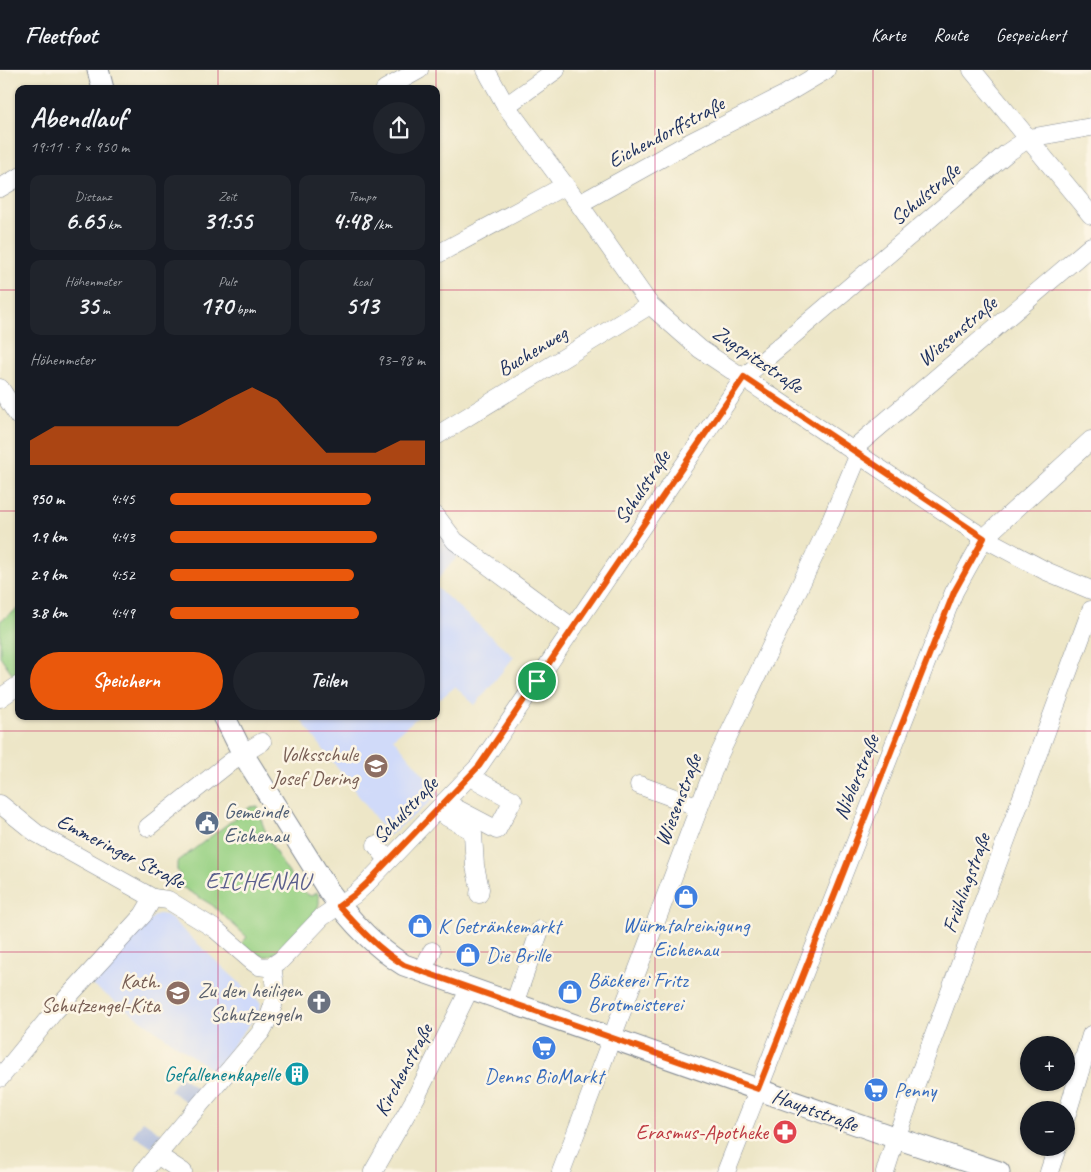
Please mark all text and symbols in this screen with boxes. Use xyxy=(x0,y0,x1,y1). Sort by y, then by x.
text: Fleetfoot xyxy=(25,20,97,50)
text: Karte xyxy=(871,24,906,46)
text: Route xyxy=(934,24,968,46)
text: Gespeichert xyxy=(996,24,1066,46)
street label: Eichendorffstraße xyxy=(603,89,731,174)
text: Abendlauf xyxy=(30,100,125,135)
button: share xyxy=(373,102,425,154)
text: 19:11 · 7 × 950 m xyxy=(30,137,129,157)
street label: Schulstraße xyxy=(885,156,967,231)
text: Distanz xyxy=(75,188,111,205)
text: Zeit xyxy=(218,188,237,205)
text: Tempo xyxy=(348,188,376,205)
text: 6.65 xyxy=(65,205,104,237)
text: 31:55 xyxy=(203,205,252,237)
text: 4:48 xyxy=(332,205,370,237)
text: km xyxy=(104,216,121,233)
text: /km xyxy=(370,216,392,233)
text: Höhenmeter xyxy=(65,273,122,290)
text: Puls xyxy=(218,273,237,290)
text: kcal xyxy=(353,273,371,290)
street label: Wiesenstraße xyxy=(912,289,1004,372)
text: 35 xyxy=(76,290,99,322)
text: 170 xyxy=(199,290,233,322)
text: 513 xyxy=(345,290,379,322)
text: m xyxy=(99,301,110,318)
text: bpm xyxy=(233,301,256,318)
street label: Buchenweg xyxy=(492,319,573,382)
street label: Zugspitzstraße xyxy=(708,319,810,400)
text: Höhenmeter xyxy=(30,350,95,370)
text: 93–98 m xyxy=(376,350,425,370)
street label: Schulstraße xyxy=(608,443,677,529)
text: 950 m xyxy=(30,489,64,509)
text: 4:45 xyxy=(110,489,135,509)
text: 1.9 km xyxy=(30,527,67,547)
text: 4:43 xyxy=(110,527,135,547)
text: 2.9 km xyxy=(30,565,67,585)
text: 4:52 xyxy=(110,565,135,585)
text: 3.8 km xyxy=(30,603,67,623)
text: 4:49 xyxy=(110,603,135,623)
button: Speichern xyxy=(30,652,223,710)
button: Teilen xyxy=(233,652,425,710)
pin xyxy=(516,660,558,702)
icon: arrive xyxy=(523,667,551,695)
street label: Niblerstraße xyxy=(827,729,886,823)
place label: Volksschule Josef Dering xyxy=(271,741,360,791)
street label: Wiesenstraße xyxy=(649,749,708,849)
school or university icon: Volksschule Josef Dering xyxy=(363,753,389,779)
street label: Schulstraße xyxy=(367,769,445,849)
place label: Gemeinde Eichenau xyxy=(224,798,290,848)
street label: Emmeringer Straße xyxy=(53,808,191,895)
public building icon: Gemeinde Eichenau xyxy=(194,810,220,836)
street label: Frühlingstraße xyxy=(936,828,997,936)
district label: EICHENAU xyxy=(205,866,314,896)
shop icon: Würmtalreinigung Eichenau xyxy=(673,884,699,910)
place label: Würmtalreinigung Eichenau xyxy=(623,912,751,962)
shop icon: K Getränkemarkt xyxy=(407,913,433,939)
place label: K Getränkemarkt xyxy=(438,913,564,939)
shop icon: Die Brille xyxy=(455,942,481,968)
place label: Die Brille xyxy=(486,942,553,968)
place label: Bäckerei Fritz Brotmeisterei xyxy=(588,967,689,1017)
place label: Kath. Schutzengel-Kita xyxy=(41,968,162,1018)
place label: Zu den heiligen Schutzengeln xyxy=(198,977,304,1027)
shop icon: Bäckerei Fritz Brotmeisterei xyxy=(557,979,583,1005)
school or university icon: Kath. Schutzengel-Kita xyxy=(165,980,191,1006)
church icon: Zu den heiligen Schutzengeln xyxy=(306,989,332,1015)
street label: Kirchenstraße xyxy=(368,1017,439,1121)
supermarket icon: Denns BioMarkt xyxy=(531,1035,557,1061)
map controls xyxy=(1020,1036,1075,1156)
button: + xyxy=(1020,1036,1075,1091)
place label: Gefallenenkapelle xyxy=(164,1061,282,1087)
building icon: Gefallenenkapelle xyxy=(284,1061,310,1087)
place label: Denns BioMarkt xyxy=(485,1063,606,1089)
supermarket icon: Penny xyxy=(863,1077,889,1103)
place label: Penny xyxy=(894,1077,938,1103)
street label: Hauptstraße xyxy=(769,1083,863,1138)
button: − xyxy=(1020,1101,1075,1156)
place label: Erasmus-Apotheke xyxy=(636,1119,769,1145)
pharmacy icon: Erasmus-Apotheke xyxy=(772,1119,798,1145)

